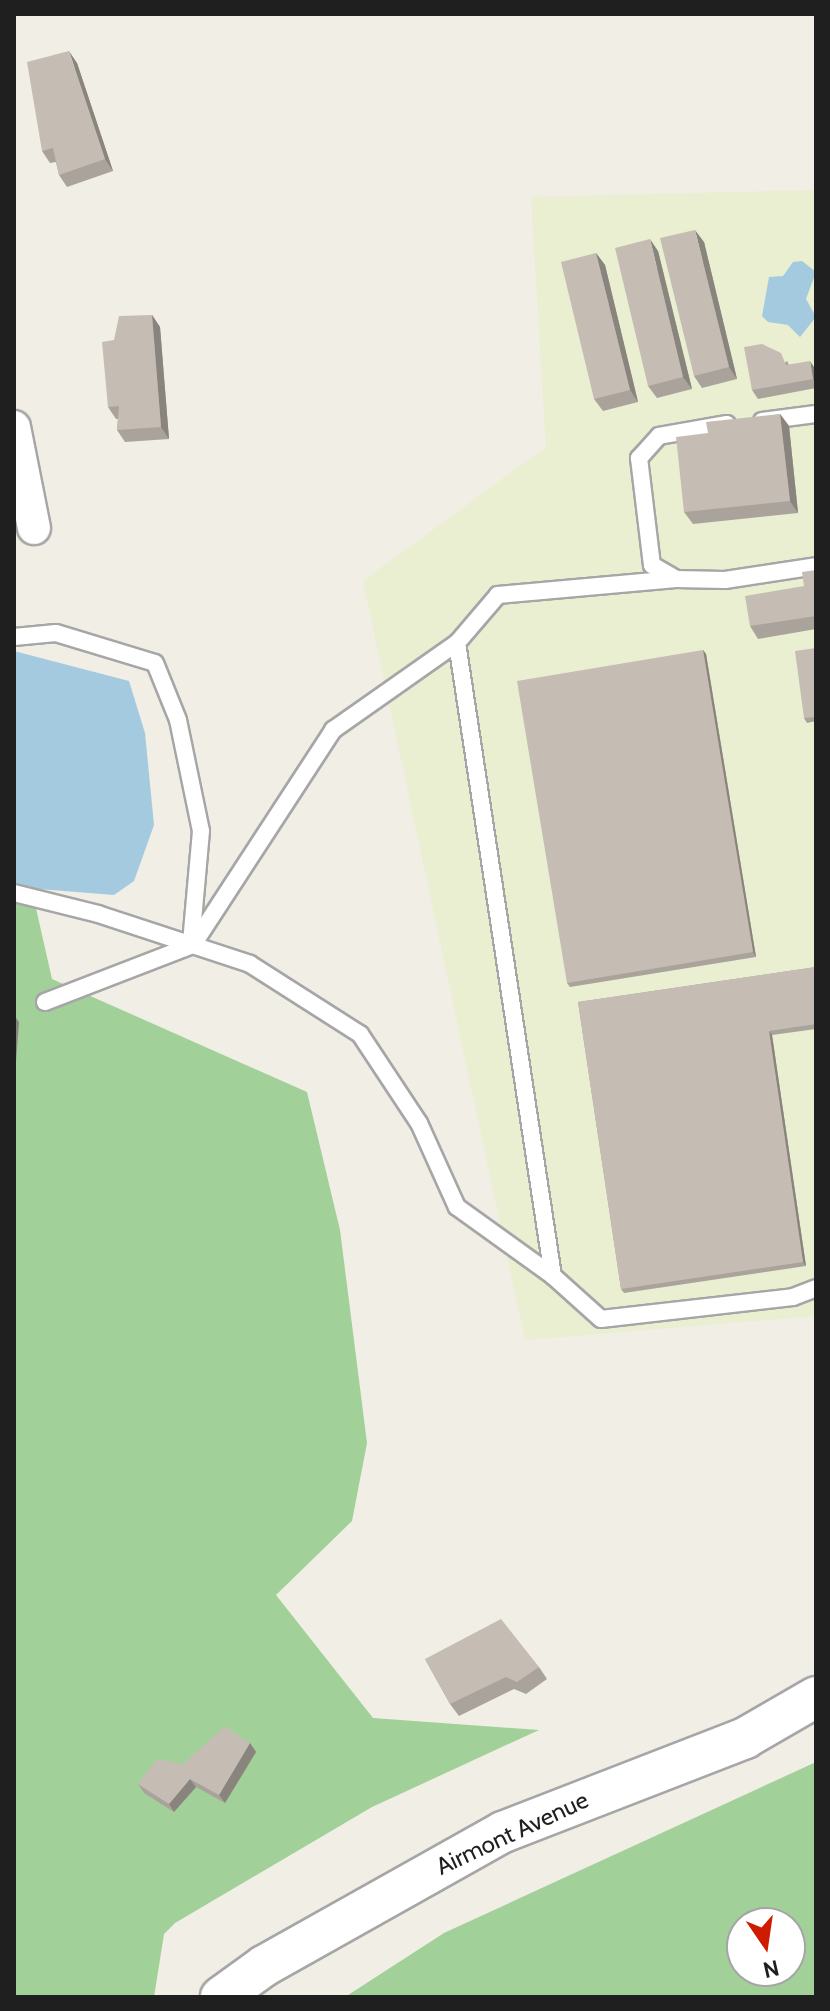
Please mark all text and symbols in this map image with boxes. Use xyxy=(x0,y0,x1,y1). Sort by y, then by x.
street label: Airmont Avenue xyxy=(431,1785,593,1881)
north arrow xyxy=(726,1907,806,1987)
text: N xyxy=(760,1954,782,1984)

